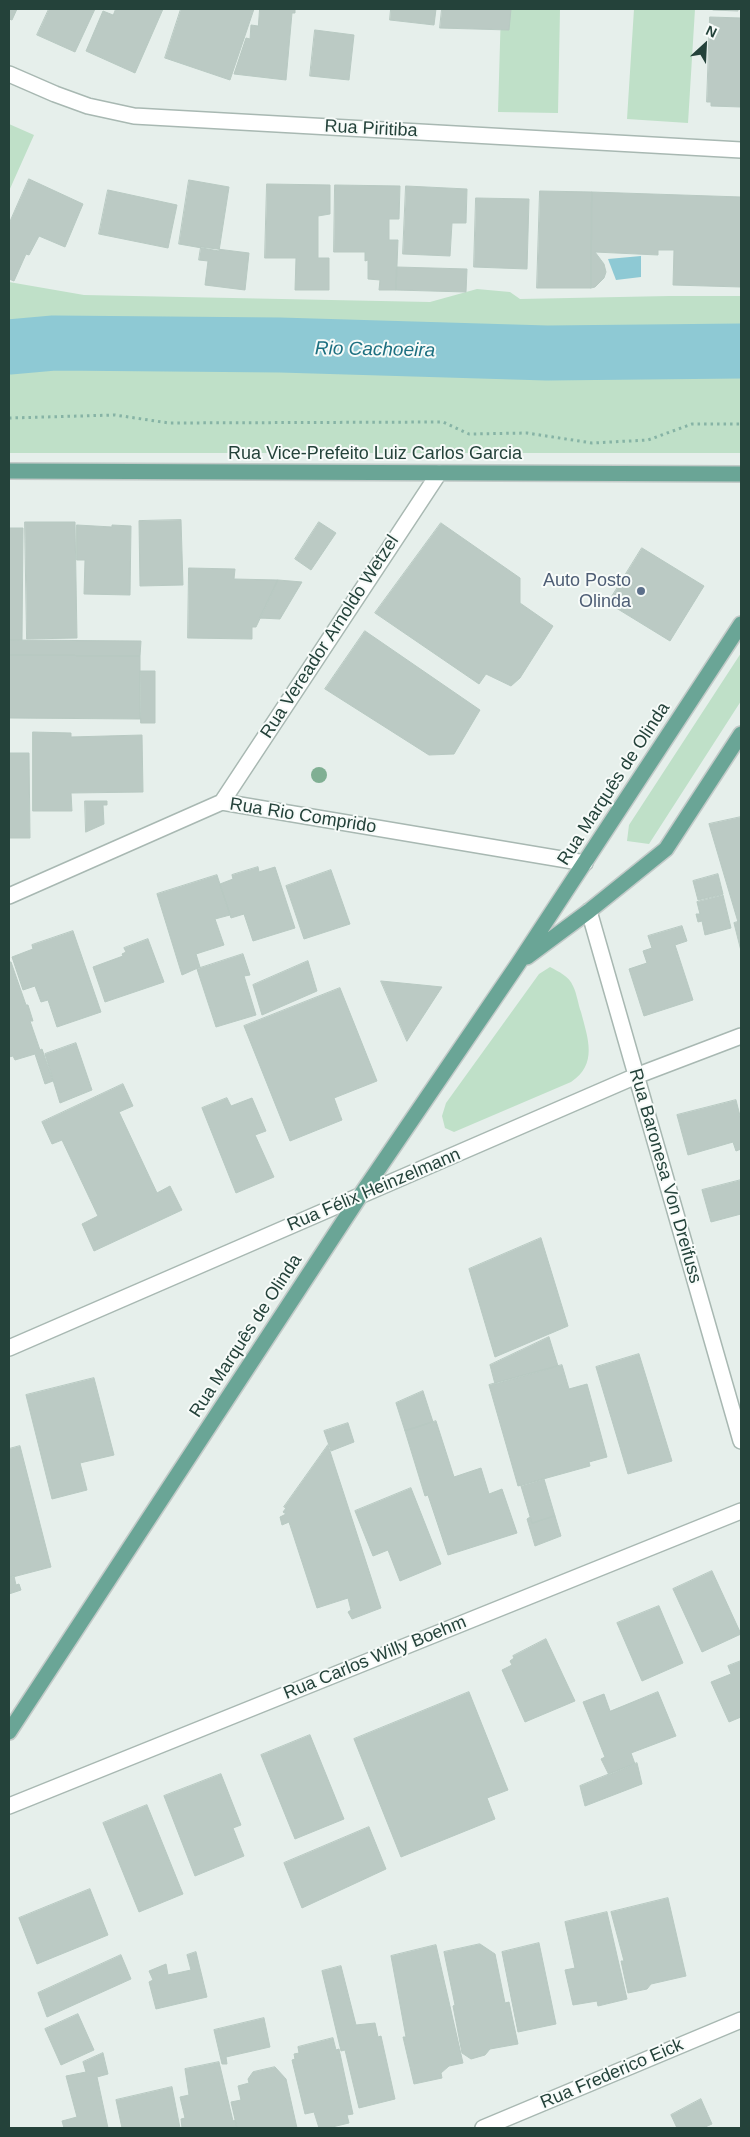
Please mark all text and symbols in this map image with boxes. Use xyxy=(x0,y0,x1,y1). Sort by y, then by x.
north arrow xyxy=(680,20,730,70)
text: N xyxy=(703,22,719,41)
street label: Rua Piritiba xyxy=(324,116,418,142)
water label: Rio Cachoeira xyxy=(315,338,435,362)
street label: Rua Vice-Prefeito Luiz Carlos Garcia xyxy=(228,443,522,465)
street label: Rua Vereador Arnoldo Wetzel xyxy=(256,531,404,743)
place label: Auto Posto Olinda xyxy=(543,570,631,612)
marker: Auto Posto Olinda xyxy=(635,585,647,597)
street label: Rua Marquês de Olinda xyxy=(553,698,675,870)
street label: Rua Rio Comprido xyxy=(228,794,378,838)
street label: Rua Baronesa Von Dreifuss xyxy=(624,1066,706,1286)
street label: Rua Félix Heinzelmann xyxy=(284,1144,464,1236)
street label: Rua Marquês de Olinda xyxy=(185,1250,307,1422)
street label: Rua Carlos Willy Boehm xyxy=(281,1611,469,1705)
street label: Rua Frederico Eick xyxy=(537,2034,687,2114)

